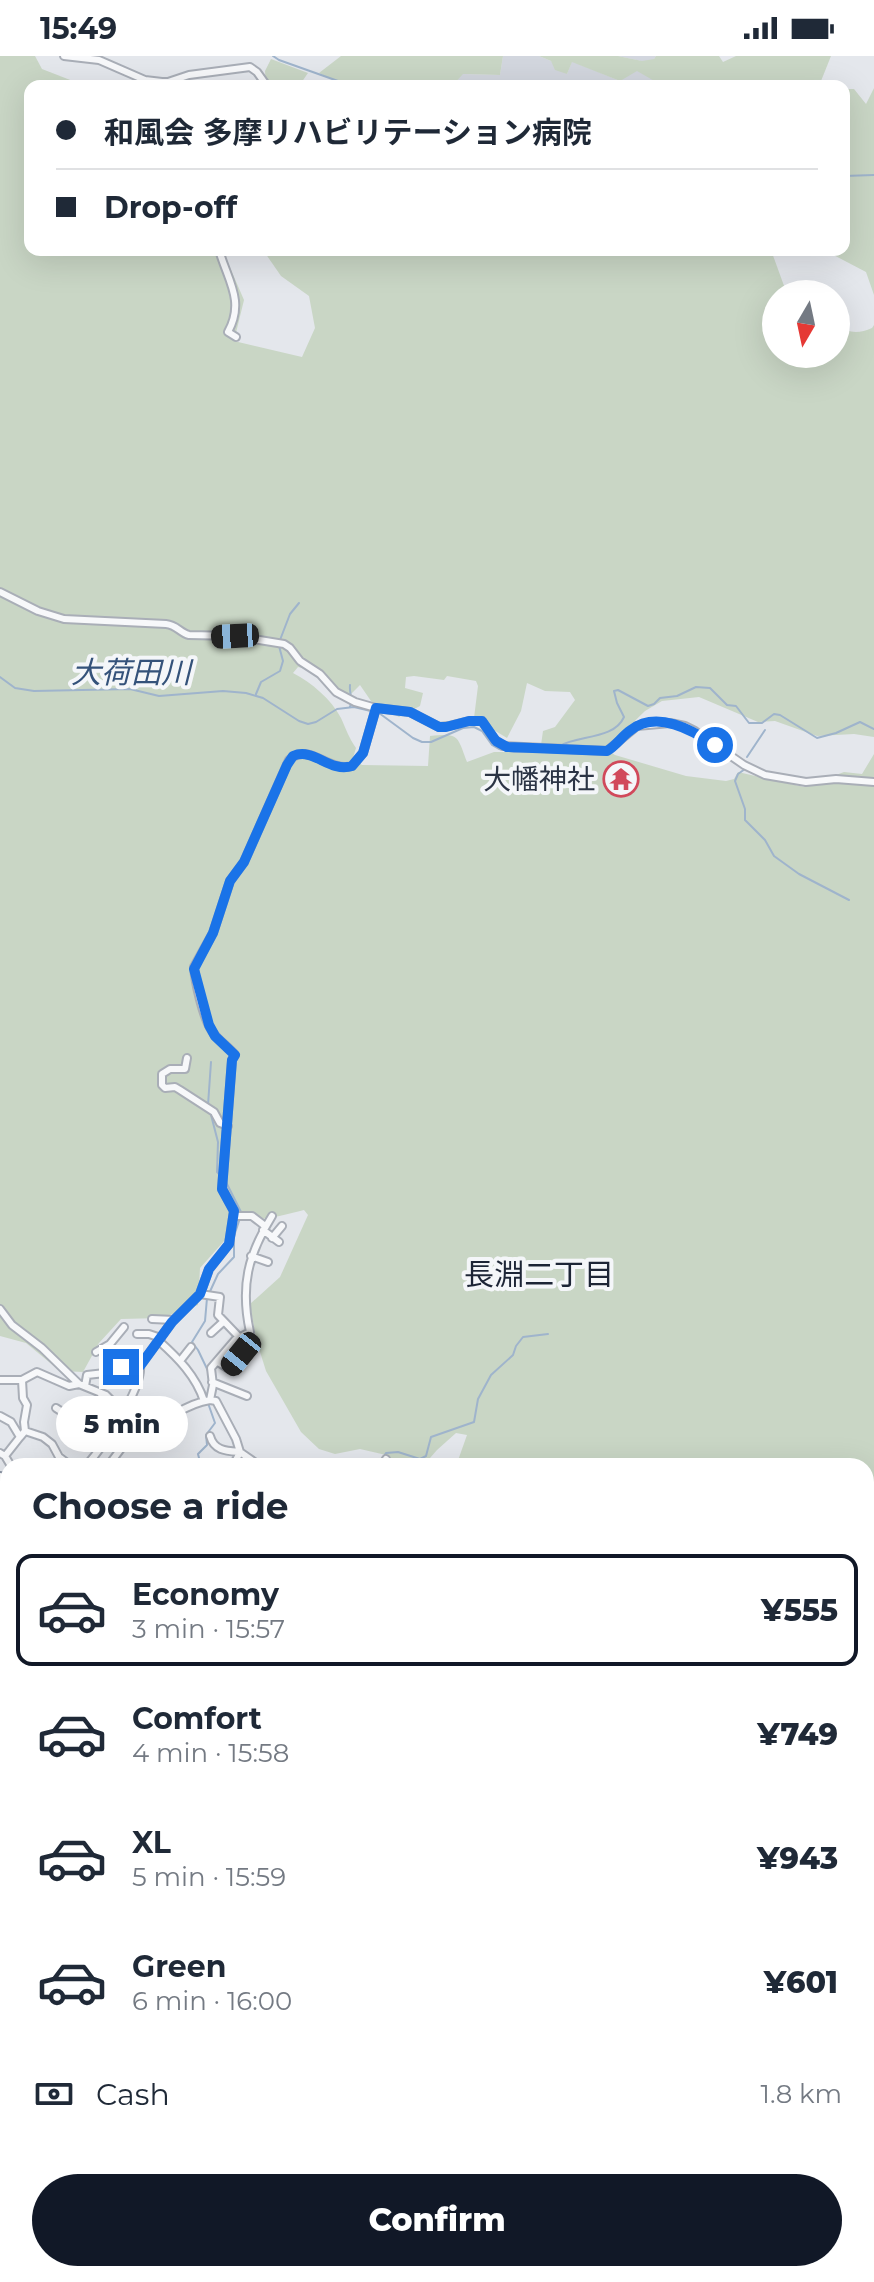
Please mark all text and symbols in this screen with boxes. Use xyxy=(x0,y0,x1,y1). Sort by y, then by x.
text: 15:49 xyxy=(40,10,117,47)
text: 和風会 多摩リハビリテーション病院 xyxy=(104,114,592,151)
text: Drop-off xyxy=(104,189,237,226)
north arrow xyxy=(762,280,850,368)
map controls xyxy=(762,280,850,368)
car xyxy=(210,623,260,649)
water label: 大荷田川 xyxy=(71,654,194,691)
route start xyxy=(697,727,733,763)
temple icon: 大幡神社 xyxy=(602,760,640,798)
place label: 大幡神社 xyxy=(483,762,595,796)
district label: 長淵二丁目 xyxy=(464,1256,614,1293)
car xyxy=(217,1328,265,1380)
route end xyxy=(103,1349,139,1385)
callout: 5 min xyxy=(55,1395,187,1451)
text: 5 min xyxy=(84,1408,160,1440)
text: Choose a ride xyxy=(32,1484,289,1528)
icon: car xyxy=(36,1574,108,1646)
text: Economy xyxy=(132,1576,279,1613)
text: ¥555 xyxy=(761,1592,838,1629)
text: 3 min · 15:57 xyxy=(132,1613,285,1645)
icon: car xyxy=(36,1698,108,1770)
text: Comfort xyxy=(132,1700,262,1737)
text: ¥749 xyxy=(757,1716,838,1753)
text: 4 min · 15:58 xyxy=(132,1737,289,1769)
icon: car xyxy=(36,1822,108,1894)
text: XL xyxy=(132,1824,171,1861)
text: ¥943 xyxy=(757,1840,838,1877)
text: 5 min · 15:59 xyxy=(132,1861,286,1893)
icon: car xyxy=(36,1946,108,2018)
text: Green xyxy=(132,1948,226,1985)
text: ¥601 xyxy=(764,1964,838,2001)
text: 6 min · 16:00 xyxy=(132,1985,292,2017)
icon: cash xyxy=(32,2072,76,2116)
text: Cash xyxy=(96,2076,170,2113)
text: 1.8 km xyxy=(761,2078,842,2110)
button: Confirm xyxy=(32,2174,842,2266)

